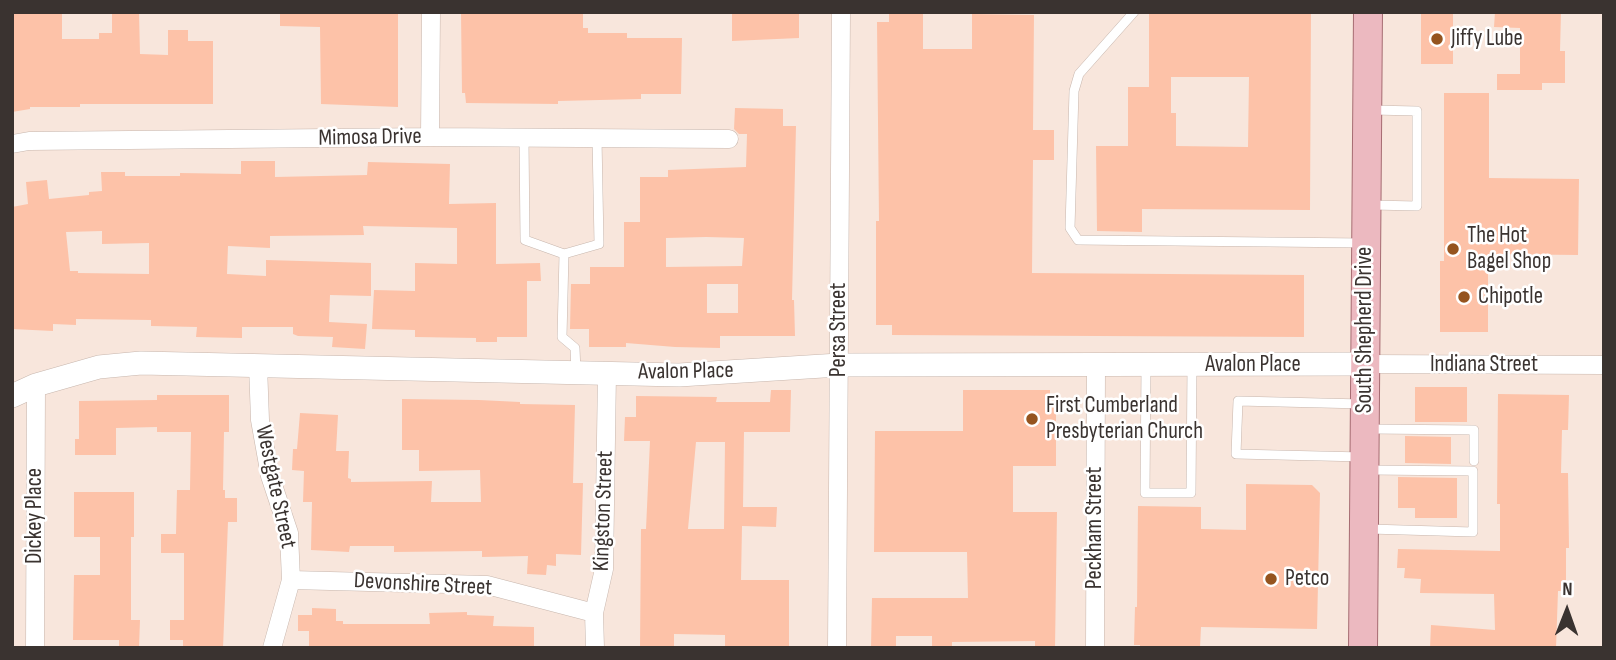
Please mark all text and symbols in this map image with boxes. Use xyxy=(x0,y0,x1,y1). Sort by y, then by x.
place label: Jiffy Lube xyxy=(1451,25,1523,53)
marker: Jiffy Lube xyxy=(1429,31,1445,47)
street label: Mimosa Drive xyxy=(318,123,422,153)
place label: The Hot Bagel Shop xyxy=(1467,222,1551,276)
marker: The Hot Bagel Shop xyxy=(1445,241,1461,257)
street label: South Shepherd Drive xyxy=(1351,247,1379,413)
street label: Persa Street xyxy=(825,283,853,377)
place label: Chipotle xyxy=(1478,283,1543,311)
marker: Chipotle xyxy=(1456,289,1472,305)
street label: Avalon Place xyxy=(1205,351,1301,379)
street label: Indiana Street xyxy=(1430,351,1538,379)
street label: Avalon Place xyxy=(638,357,734,387)
place label: First Cumberland Presbyterian Church xyxy=(1046,392,1203,446)
marker: First Cumberland Presbyterian Church xyxy=(1024,411,1040,427)
street label: Westgate Street xyxy=(248,423,302,551)
street label: Kingston Street xyxy=(588,450,620,572)
street label: Peckham Street xyxy=(1081,467,1109,589)
street label: Dickey Place xyxy=(21,468,49,564)
place label: Petco xyxy=(1285,565,1329,593)
street label: Devonshire Street xyxy=(353,568,493,602)
marker: Petco xyxy=(1263,571,1279,587)
north arrow xyxy=(1532,576,1602,646)
text: N xyxy=(1562,578,1573,601)

